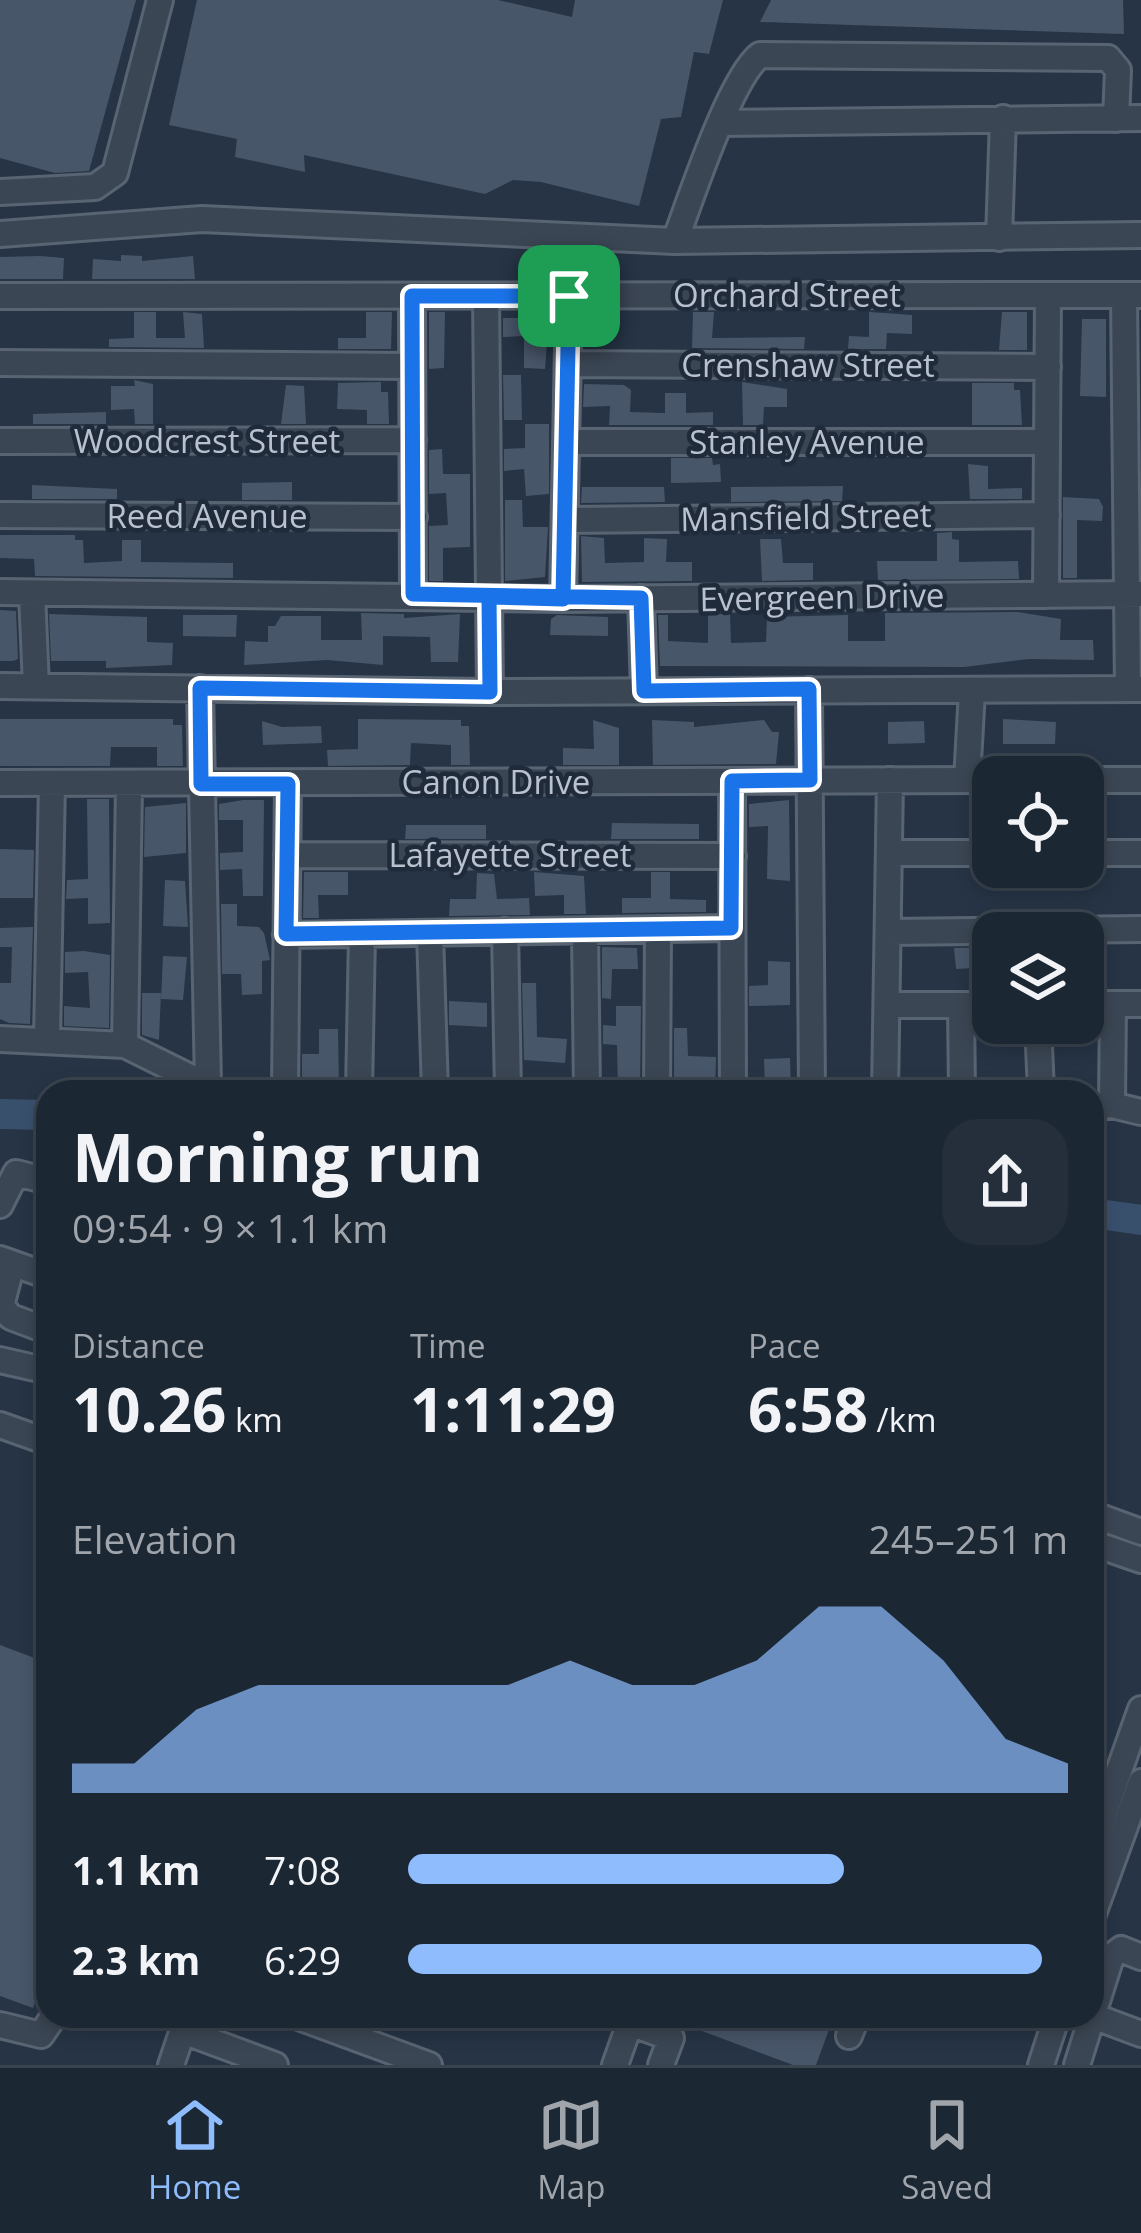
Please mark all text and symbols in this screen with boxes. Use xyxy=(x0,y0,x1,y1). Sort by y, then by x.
pin xyxy=(518,245,620,347)
icon: arrive xyxy=(536,263,602,329)
street label: Orchard Street xyxy=(673,272,901,317)
street label: Crenshaw Street xyxy=(681,342,935,387)
street label: Woodcrest Street xyxy=(74,418,340,463)
street label: Stanley Avenue xyxy=(689,419,925,464)
street label: Mansfield Street xyxy=(680,492,932,541)
street label: Reed Avenue xyxy=(106,493,308,538)
street label: Evergreen Drive xyxy=(699,572,945,621)
map controls xyxy=(972,756,1104,1044)
button: locate xyxy=(972,756,1104,888)
street label: Canon Drive xyxy=(402,759,590,804)
street label: Lafayette Street xyxy=(389,832,631,877)
button: layers xyxy=(972,912,1104,1044)
text: Morning run xyxy=(72,1111,483,1201)
button: share xyxy=(942,1119,1068,1245)
text: 09:54 · 9 × 1.1 km xyxy=(72,1201,388,1254)
text: Distance xyxy=(72,1323,205,1368)
text: Time xyxy=(410,1323,486,1368)
text: Pace xyxy=(748,1323,821,1368)
text: 10.26 xyxy=(72,1368,226,1450)
text: 1:11:29 xyxy=(410,1368,616,1450)
text: 6:58 xyxy=(748,1368,868,1450)
text: km xyxy=(226,1397,283,1442)
text: /km xyxy=(868,1397,937,1442)
text: Elevation xyxy=(72,1512,238,1565)
text: 245–251 m xyxy=(868,1512,1068,1565)
text: 1.1 km xyxy=(72,1843,200,1896)
text: 7:08 xyxy=(264,1843,341,1896)
text: 2.3 km xyxy=(72,1933,200,1986)
text: 6:29 xyxy=(264,1933,341,1986)
tab: Home xyxy=(148,2092,241,2209)
tab: Map xyxy=(537,2092,605,2209)
tab: Saved xyxy=(901,2092,993,2209)

